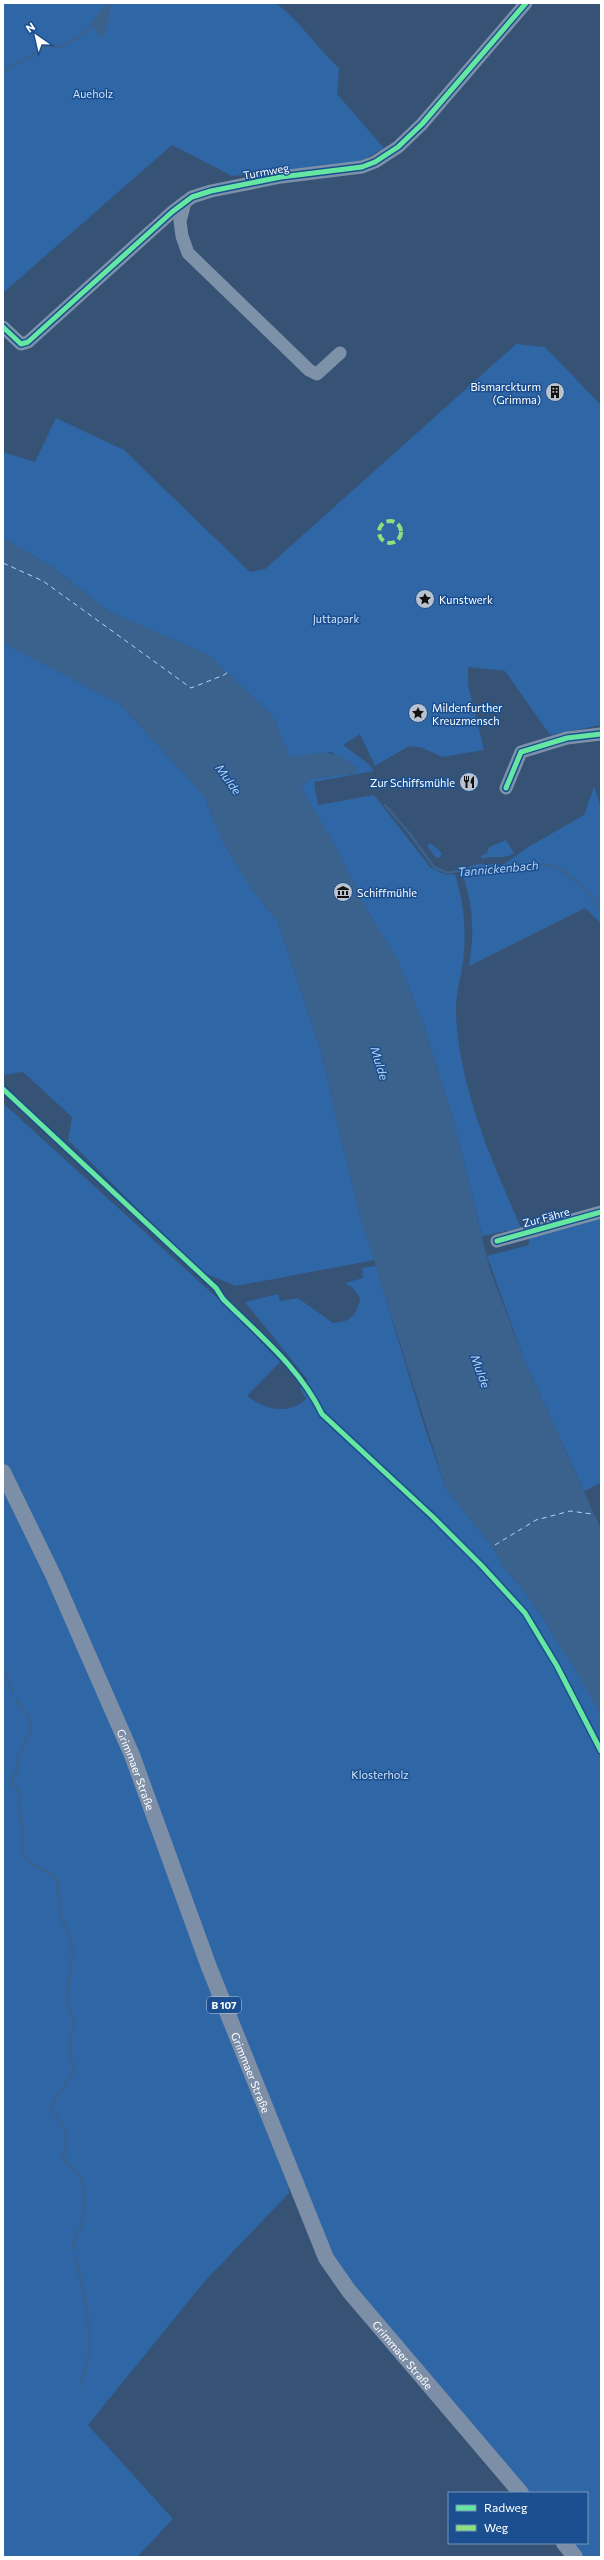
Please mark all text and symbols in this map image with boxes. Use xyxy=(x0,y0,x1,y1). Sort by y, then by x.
north arrow xyxy=(16,16,56,56)
text: N xyxy=(23,20,37,35)
park label: Aueholz xyxy=(73,87,114,100)
street label: Turmweg xyxy=(242,161,290,181)
place label: Bismarckturm (Grimma) xyxy=(470,380,541,406)
building icon: Bismarckturm (Grimma) xyxy=(544,381,566,403)
place icon: Kunstwerk xyxy=(414,588,436,610)
place label: Kunstwerk xyxy=(439,593,493,606)
park label: Juttapark xyxy=(313,612,359,626)
place label: Mildenfurther Kreuzmensch xyxy=(432,701,503,727)
place icon: Mildenfurther Kreuzmensch xyxy=(407,702,429,724)
water label: Mulde xyxy=(213,761,245,798)
restaurant icon: Zur Schiffsmühle xyxy=(458,771,480,793)
place label: Zur Schiffsmühle xyxy=(370,776,455,789)
water label: Tannickenbach xyxy=(457,857,539,879)
museum icon: Schiffmühle xyxy=(332,881,354,903)
place label: Schiffmühle xyxy=(357,886,417,899)
water label: Mulde xyxy=(368,1044,392,1082)
street label: Zur Fähre xyxy=(521,1204,571,1230)
water label: Mulde xyxy=(469,1352,494,1390)
street label: Grimmaer Straße xyxy=(115,1727,158,1812)
park label: Klosterholz xyxy=(351,1768,409,1781)
road number: B 107 xyxy=(207,1997,241,2013)
street label: Grimmaer Straße xyxy=(229,2030,273,2115)
street label: Grimmaer Straße xyxy=(370,2318,436,2392)
legend xyxy=(448,2492,588,2544)
text: Radweg xyxy=(484,2500,528,2514)
text: Weg xyxy=(484,2520,509,2534)

